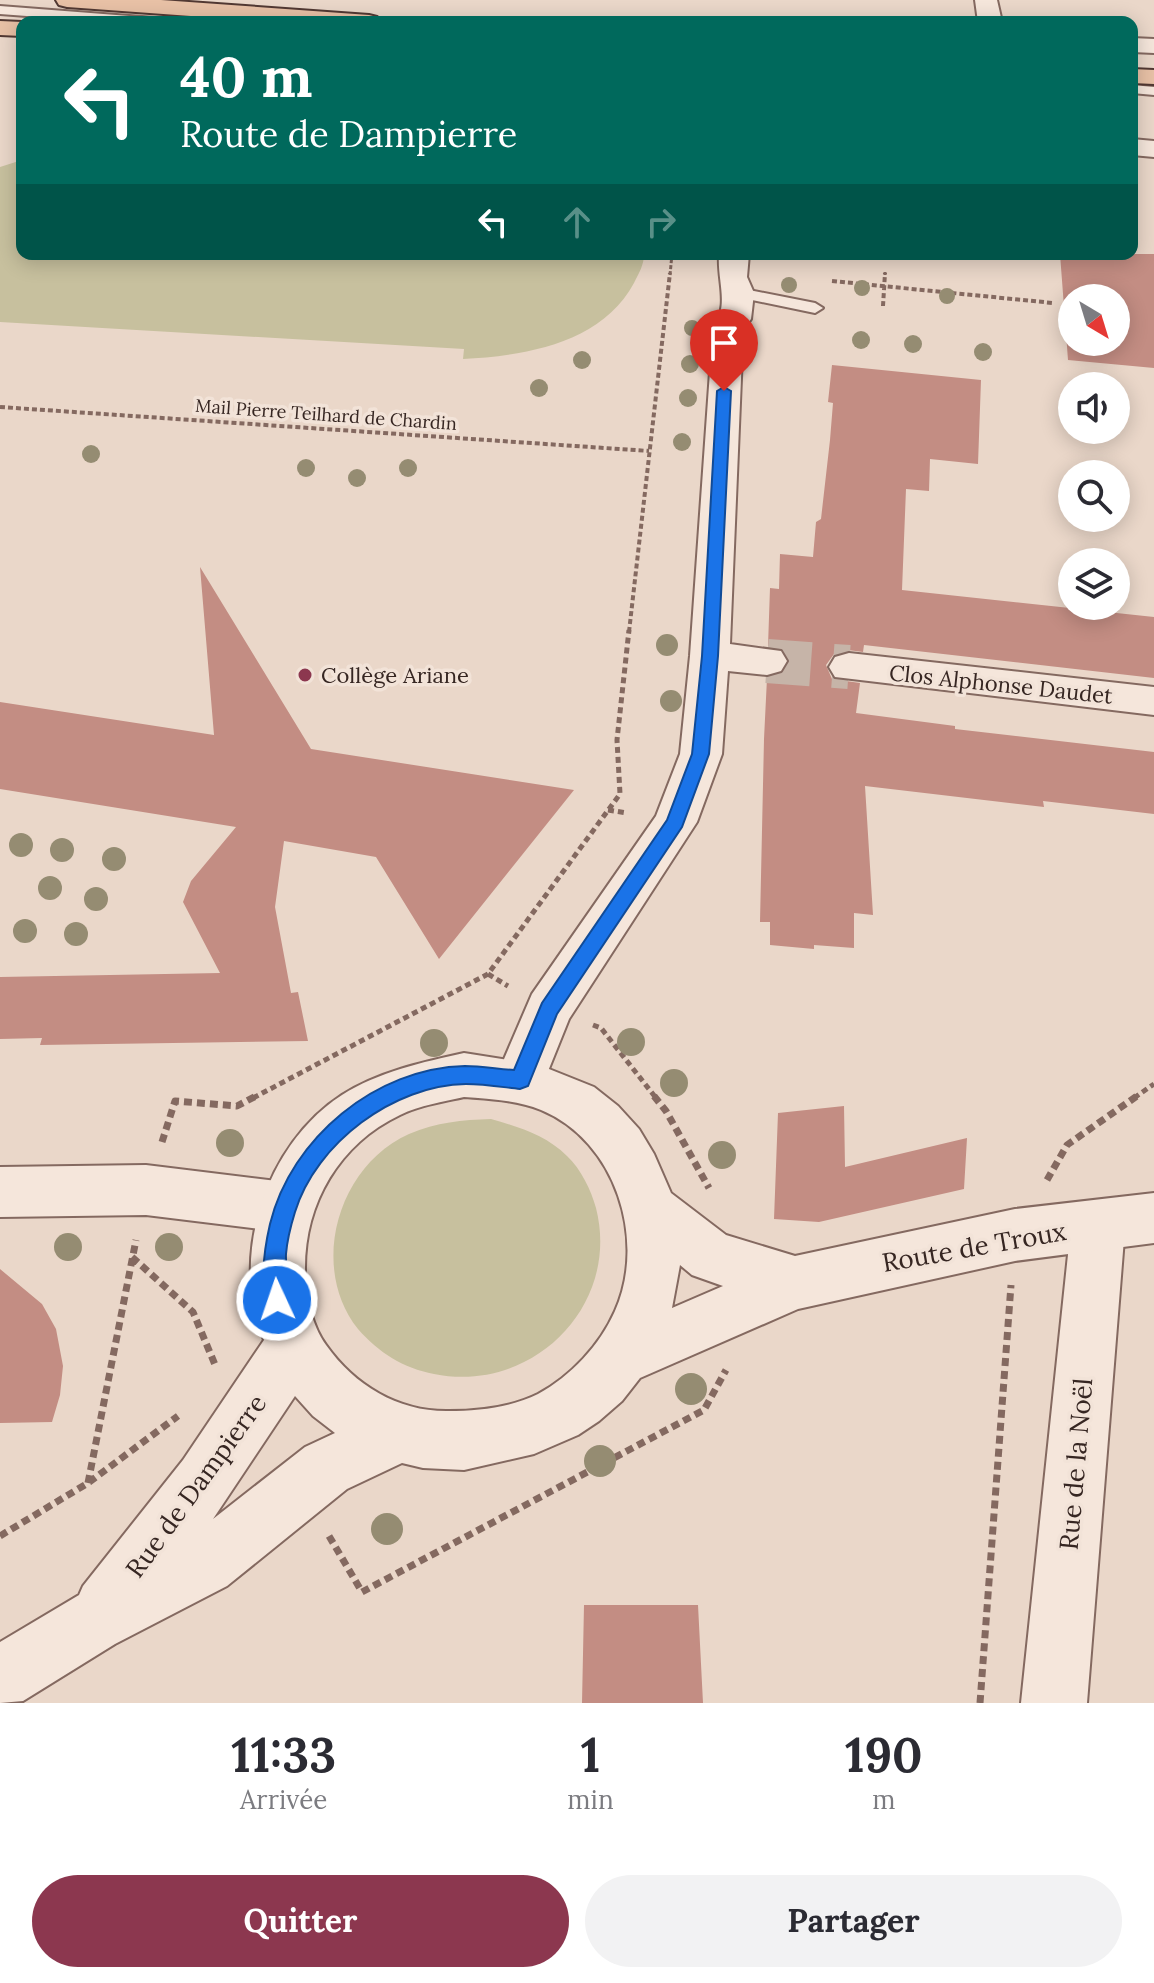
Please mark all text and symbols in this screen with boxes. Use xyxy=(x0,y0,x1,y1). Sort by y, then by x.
text: 40 m xyxy=(180,41,313,112)
icon: left xyxy=(48,48,152,152)
text: Route de Dampierre xyxy=(180,111,517,157)
icon: left xyxy=(471,200,515,244)
icon: ahead xyxy=(555,200,599,244)
icon: right xyxy=(639,200,683,244)
north arrow xyxy=(1058,284,1130,356)
map controls xyxy=(1058,284,1130,620)
pin xyxy=(690,309,758,391)
icon: arrive xyxy=(702,321,746,365)
button: sound xyxy=(1058,372,1130,444)
street label: Mail Pierre Teilhard de Chardin xyxy=(195,394,458,435)
button: search xyxy=(1058,460,1130,532)
button: layers xyxy=(1058,548,1130,620)
street label: Clos Alphonse Daudet xyxy=(888,658,1115,710)
place label: Collège Ariane xyxy=(321,661,469,689)
marker: Collège Ariane xyxy=(296,666,314,684)
street label: Route de Troux xyxy=(879,1214,1069,1279)
position arrow xyxy=(235,1258,319,1342)
street label: Rue de la Noël xyxy=(1052,1377,1099,1551)
street label: Rue de Dampierre xyxy=(118,1388,273,1584)
text: 11:33 xyxy=(231,1724,336,1785)
text: 1 xyxy=(581,1724,600,1785)
text: 190 xyxy=(845,1724,923,1785)
text: Arrivée xyxy=(240,1783,327,1816)
text: min xyxy=(567,1783,614,1816)
text: m xyxy=(872,1783,895,1816)
button: Quitter xyxy=(32,1875,569,1967)
button: Partager xyxy=(585,1875,1122,1967)

